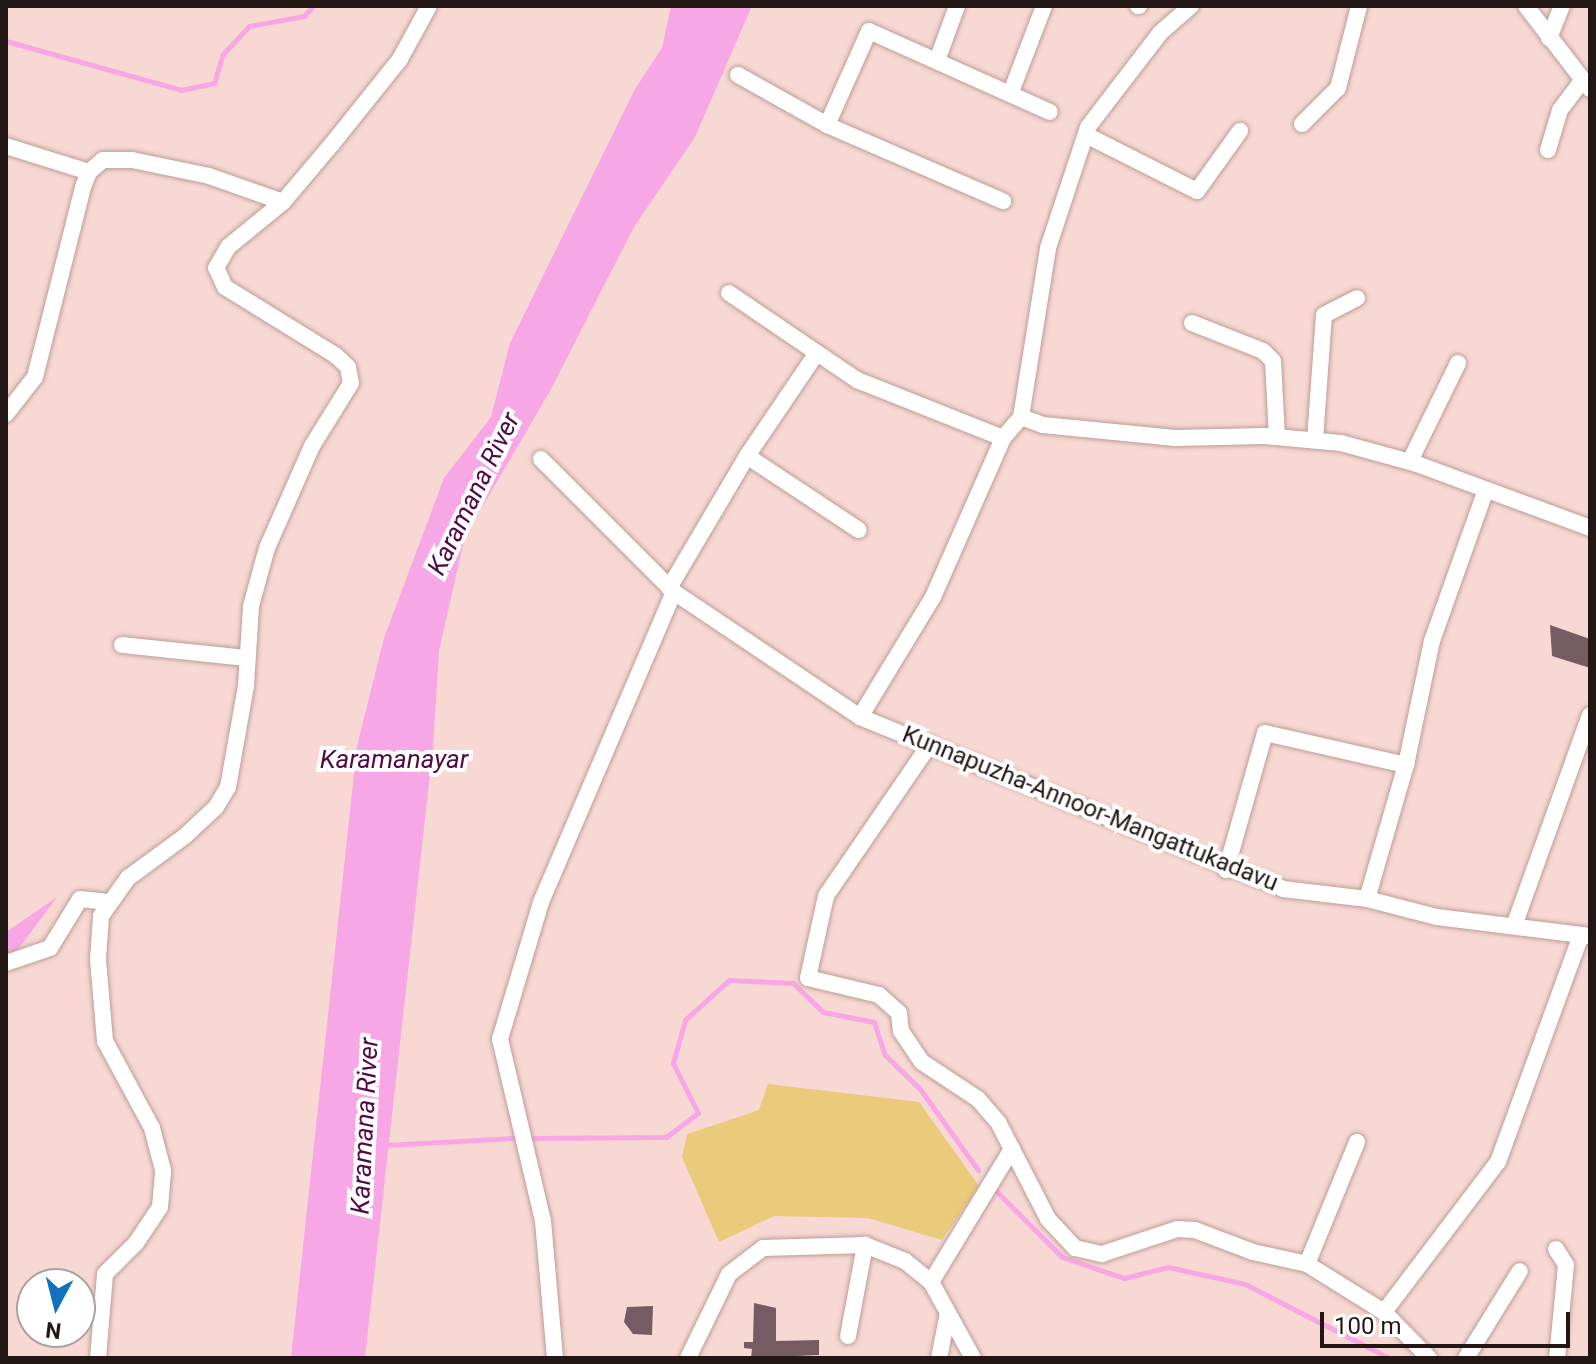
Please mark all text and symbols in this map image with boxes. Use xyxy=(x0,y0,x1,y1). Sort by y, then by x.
water label: Karamana River xyxy=(421,408,527,580)
street label: Kunnapuzha-Annoor-Mangattukadavu xyxy=(898,720,1282,898)
water label: Karamanayar xyxy=(320,744,468,776)
water label: Karamana River xyxy=(345,1037,385,1215)
north arrow xyxy=(16,1268,96,1348)
scale bar xyxy=(1324,1296,1574,1346)
text: 100 m xyxy=(1334,1312,1401,1340)
text: N xyxy=(44,1317,62,1344)

